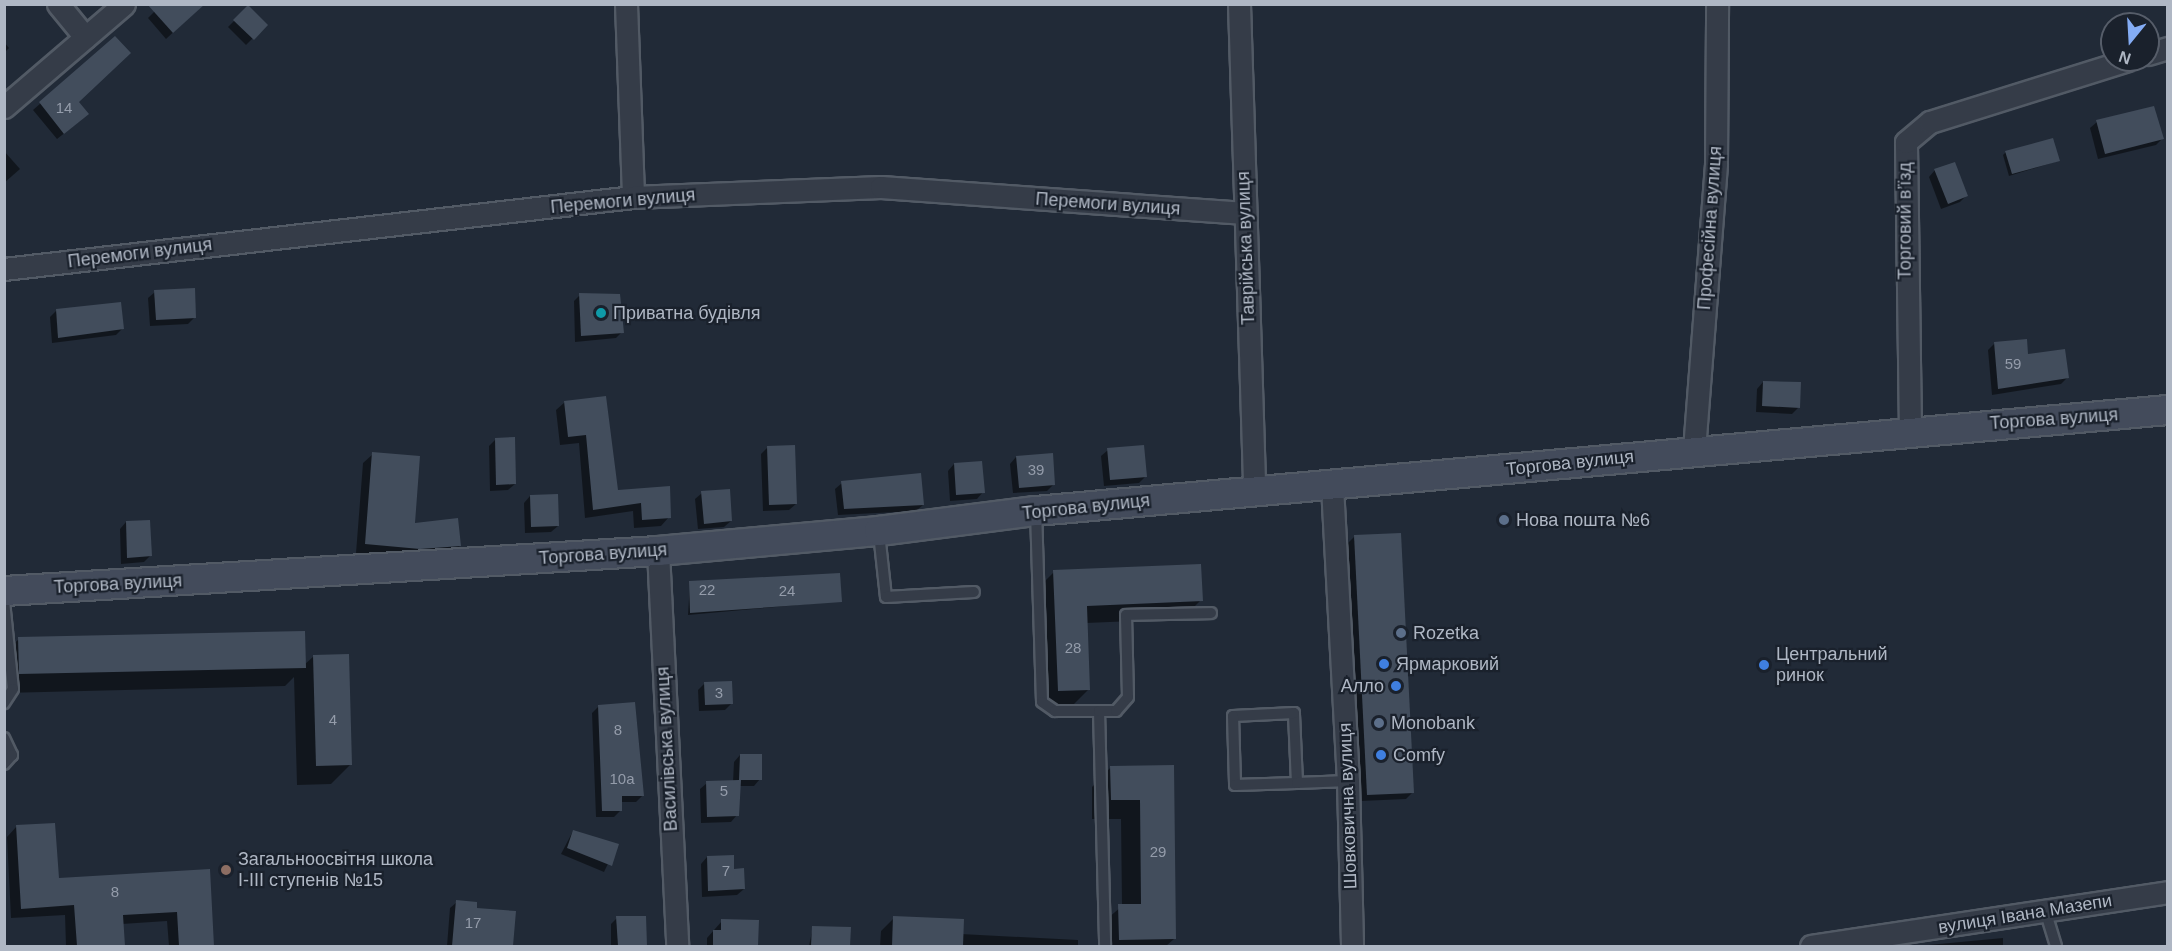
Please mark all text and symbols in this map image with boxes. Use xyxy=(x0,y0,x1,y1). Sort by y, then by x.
north arrow xyxy=(2100,12,2160,72)
text: N xyxy=(2117,48,2133,68)
house number: 14 xyxy=(56,99,72,117)
street label: Професійна вулиця xyxy=(1694,145,1726,311)
street label: Торговий в’їзд xyxy=(1894,162,1916,280)
street label: Таврійська вулиця xyxy=(1233,171,1259,325)
street label: Перемоги вулиця xyxy=(550,184,696,218)
street label: Перемоги вулиця xyxy=(1035,188,1181,220)
street label: Перемоги вулиця xyxy=(67,233,213,273)
place label: Приватна будівля xyxy=(613,302,760,324)
marker: Приватна будівля xyxy=(594,306,608,320)
house number: 59 xyxy=(2005,355,2021,373)
street label: Торгова вулиця xyxy=(1989,404,2119,434)
street label: Торгова вулиця xyxy=(1505,446,1635,480)
house number: 39 xyxy=(1028,461,1044,479)
street label: Торгова вулиця xyxy=(1021,490,1151,524)
place label: Нова пошта №6 xyxy=(1516,509,1650,531)
marker: Нова пошта №6 xyxy=(1497,513,1511,527)
street label: Торгова вулиця xyxy=(538,539,668,569)
street label: Торгова вулиця xyxy=(53,570,183,598)
house number: 22 xyxy=(699,581,715,599)
house number: 24 xyxy=(779,582,795,600)
place label: Rozetka xyxy=(1413,622,1479,644)
marker: Rozetka xyxy=(1394,626,1408,640)
house number: 28 xyxy=(1065,639,1081,657)
place label: Центральний ринок xyxy=(1776,644,1887,686)
place label: Ярмарковий xyxy=(1396,653,1499,675)
marker: Ярмарковий xyxy=(1377,657,1391,671)
marker: Центральний ринок xyxy=(1757,658,1771,672)
street label: Василівська вулиця xyxy=(652,666,682,832)
place label: Алло xyxy=(1341,675,1384,697)
marker: Алло xyxy=(1389,679,1403,693)
house number: 3 xyxy=(715,684,723,702)
house number: 4 xyxy=(329,711,337,729)
place label: Monobank xyxy=(1391,712,1475,734)
marker: Monobank xyxy=(1372,716,1386,730)
house number: 8 xyxy=(614,721,622,739)
street label: Шовковична вулиця xyxy=(1334,722,1362,890)
place label: Comfy xyxy=(1393,744,1445,766)
marker: Comfy xyxy=(1374,748,1388,762)
house number: 10а xyxy=(609,770,635,788)
house number: 5 xyxy=(720,782,728,800)
house number: 29 xyxy=(1150,843,1166,861)
place label: Загальноосвітня школа І-ІІІ ступенів №15 xyxy=(238,849,433,892)
house number: 7 xyxy=(722,862,730,880)
marker: Загальноосвітня школа І-ІІІ ступенів №15 xyxy=(219,863,233,877)
house number: 8 xyxy=(111,883,119,901)
street label: вулиця Івана Мазепи xyxy=(1937,890,2113,938)
house number: 17 xyxy=(465,914,481,932)

